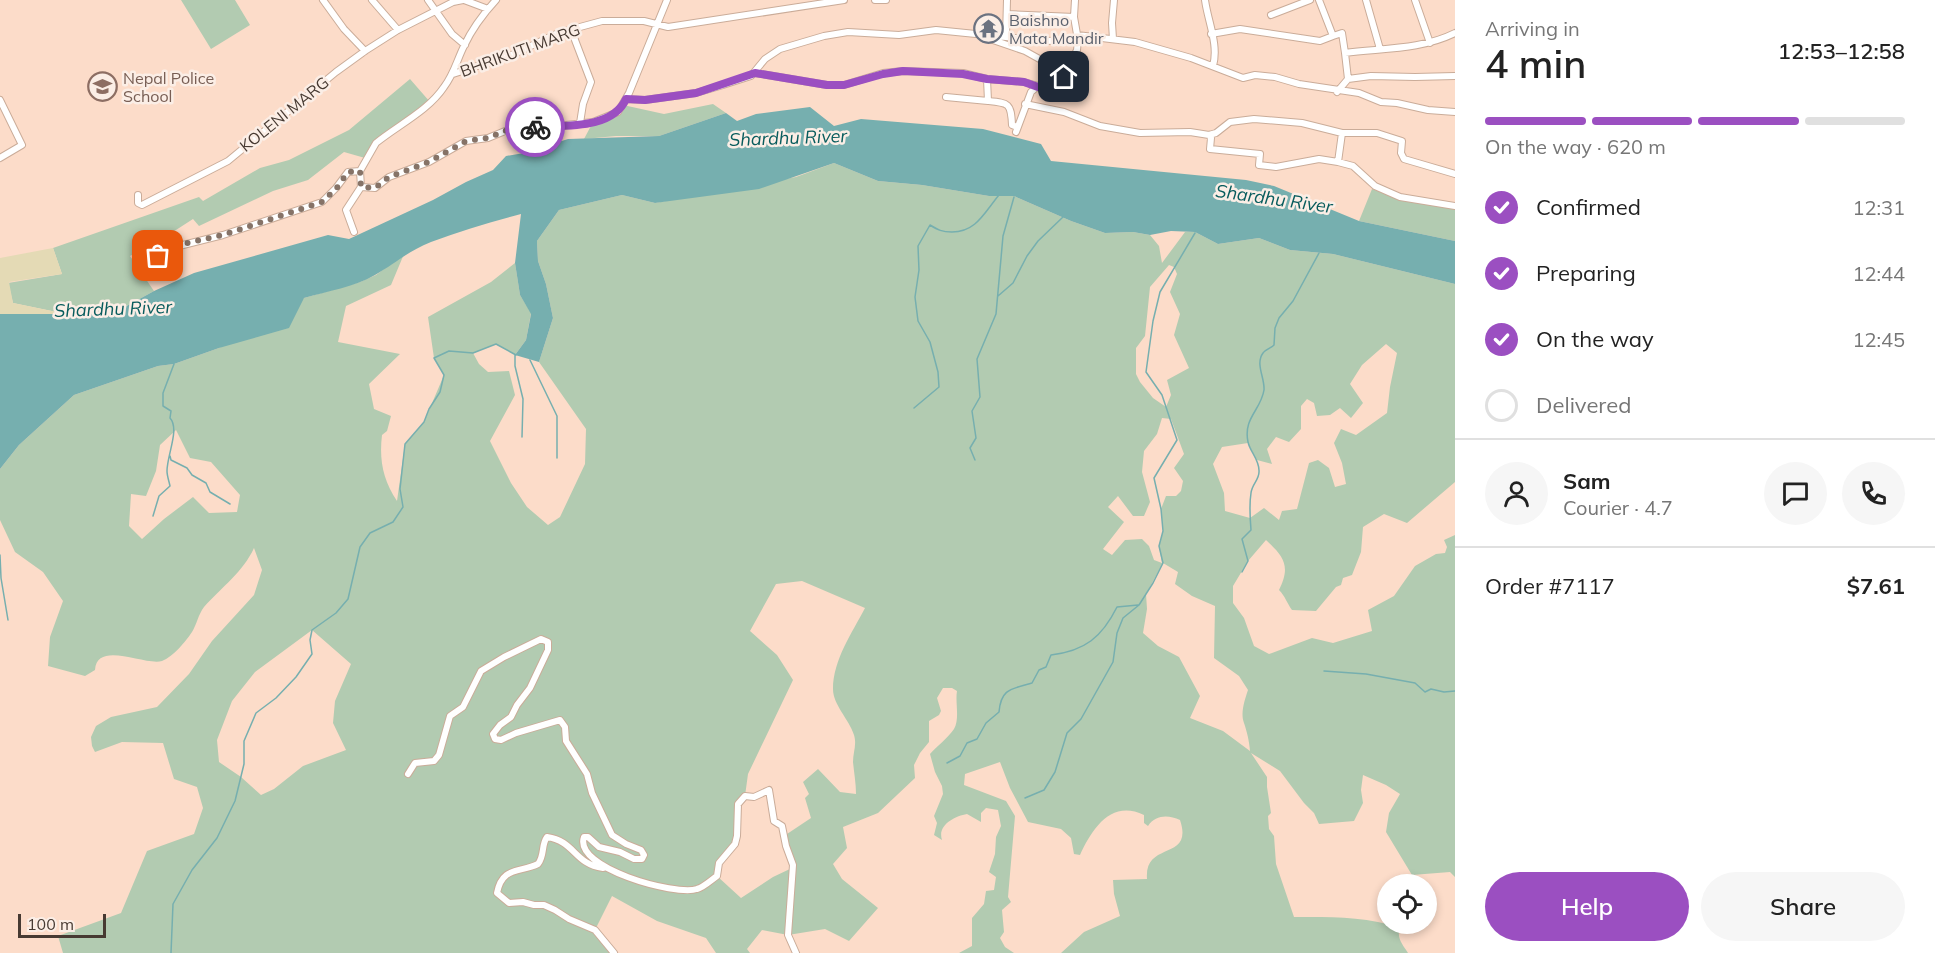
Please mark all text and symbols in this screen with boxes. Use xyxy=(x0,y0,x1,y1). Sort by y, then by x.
place label: Baishno Mata Mandir xyxy=(1009,10,1104,48)
temple icon: Baishno Mata Mandir xyxy=(972,13,1004,45)
text: Arriving in xyxy=(1485,16,1580,41)
street label: BHRIKUTI MARG xyxy=(457,19,583,81)
text: 12:53–12:58 xyxy=(1778,37,1905,65)
text: 4 min xyxy=(1485,39,1586,88)
pin xyxy=(1038,51,1089,102)
icon: home xyxy=(1047,60,1080,93)
place label: Nepal Police School xyxy=(123,68,214,106)
school or university icon: Nepal Police School xyxy=(86,71,118,103)
street label: KOLENI MARG xyxy=(236,72,332,156)
courier xyxy=(505,97,565,157)
icon: bike xyxy=(519,111,552,144)
water label: Shardhu River xyxy=(729,124,849,151)
text: On the way · 620 m xyxy=(1485,134,1666,159)
water label: Shardhu River xyxy=(1214,179,1335,218)
icon: check xyxy=(1485,191,1518,224)
text: Confirmed xyxy=(1536,193,1641,221)
text: 12:31 xyxy=(1852,195,1905,220)
pin xyxy=(132,230,183,281)
icon: bag xyxy=(141,239,174,272)
icon: check xyxy=(1485,257,1518,290)
text: Preparing xyxy=(1536,259,1636,287)
text: 12:44 xyxy=(1852,261,1905,286)
water label: Shardhu River xyxy=(54,295,174,322)
icon: check xyxy=(1485,323,1518,356)
text: On the way xyxy=(1536,325,1654,353)
text: 12:45 xyxy=(1852,327,1905,352)
text: Delivered xyxy=(1536,391,1631,419)
button: person xyxy=(1485,462,1548,525)
button: chat xyxy=(1764,462,1827,525)
button: phone xyxy=(1842,462,1905,525)
text: Sam xyxy=(1563,467,1611,495)
text: Courier · 4.7 xyxy=(1563,495,1673,520)
text: Order #7117 xyxy=(1485,572,1615,600)
text: $7.61 xyxy=(1847,572,1905,600)
button: Help xyxy=(1485,872,1689,941)
button: Share xyxy=(1701,872,1905,941)
map controls xyxy=(1377,874,1437,934)
button: locate xyxy=(1377,874,1437,934)
scale bar xyxy=(18,911,106,938)
text: 100 m xyxy=(27,914,74,934)

